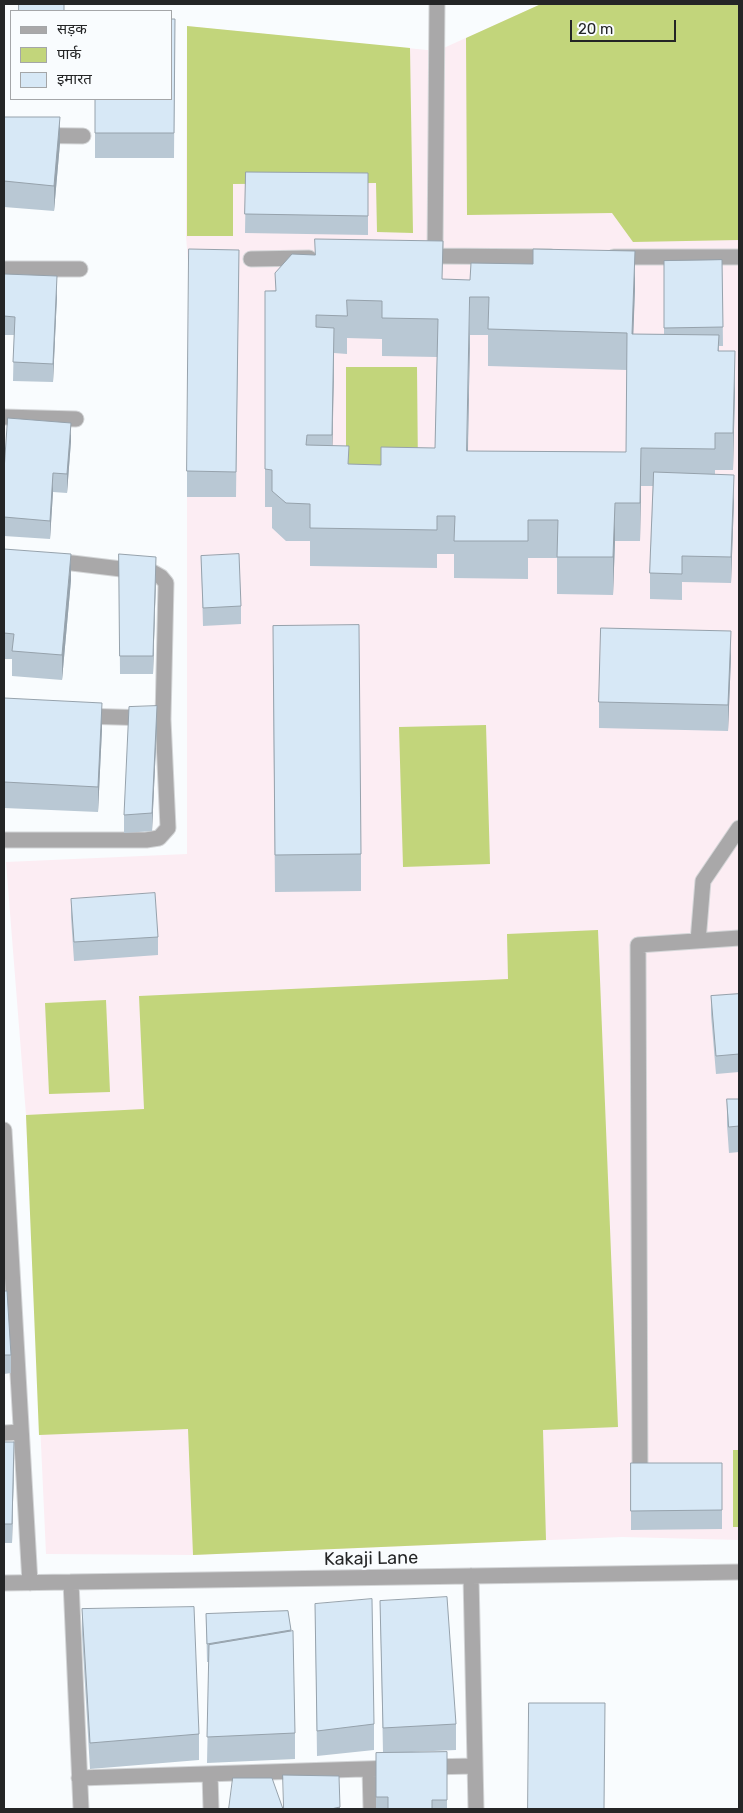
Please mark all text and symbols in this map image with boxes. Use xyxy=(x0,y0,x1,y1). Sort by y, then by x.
legend xyxy=(10,10,172,100)
scale bar xyxy=(573,10,679,42)
text: सड़क xyxy=(57,20,87,38)
text: 20 m xyxy=(578,20,613,38)
text: पार्क xyxy=(57,45,81,63)
text: इमारत xyxy=(57,70,92,88)
street label: Kakaji Lane xyxy=(324,1547,418,1571)

